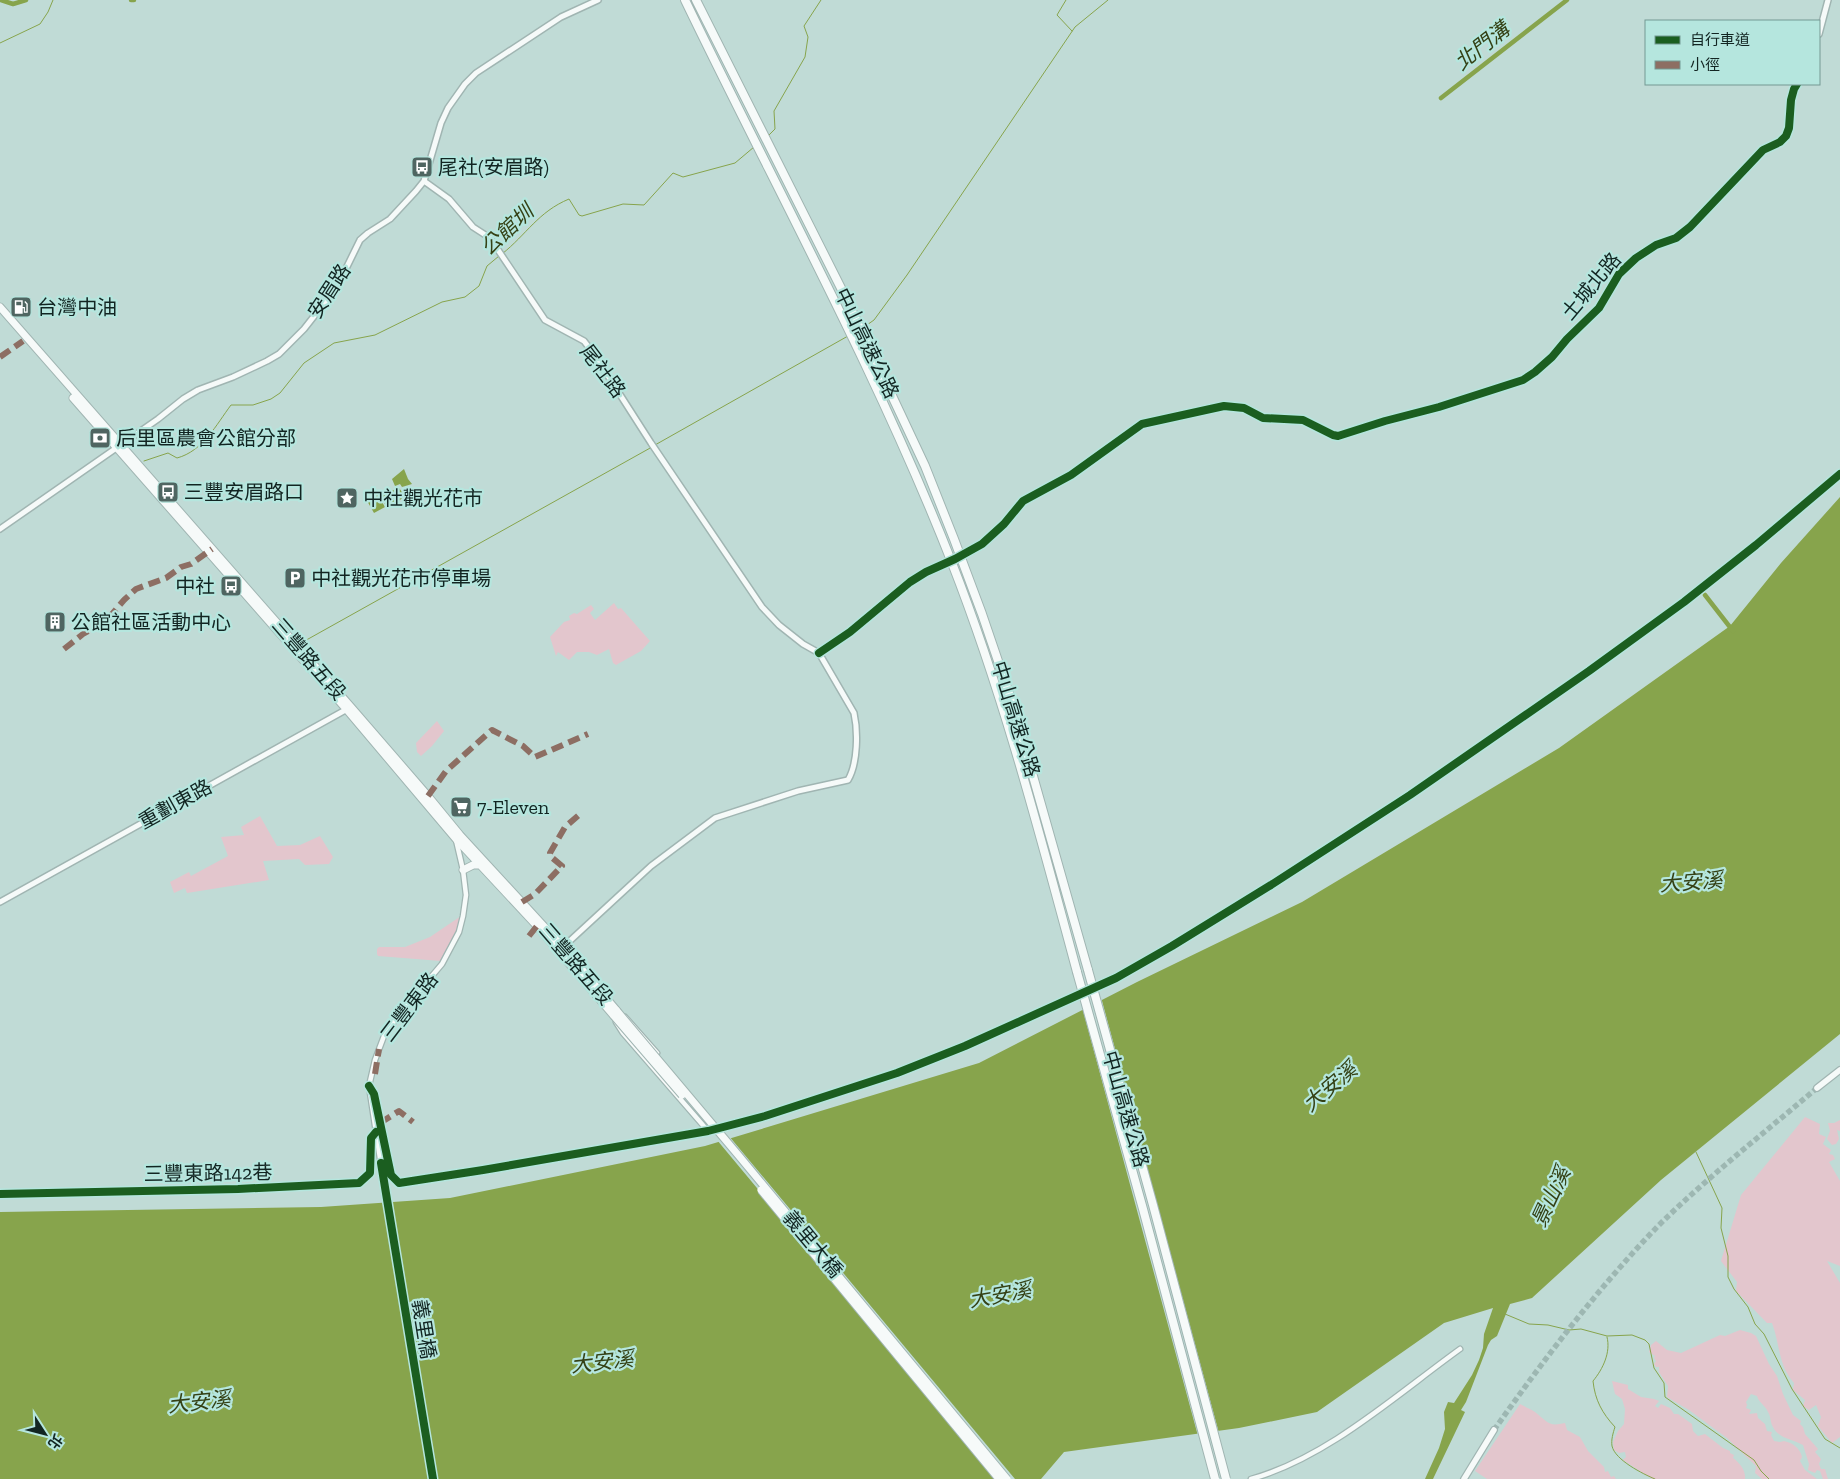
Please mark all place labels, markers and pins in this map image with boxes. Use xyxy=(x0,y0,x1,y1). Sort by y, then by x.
bus stop icon: 尾社(安眉路) xyxy=(410,155,434,179)
place label: 尾社(安眉路) xyxy=(438,155,549,179)
fuel station icon: 台灣中油 xyxy=(9,295,33,319)
place label: 台灣中油 xyxy=(37,295,117,319)
bank icon: 后里區農會公館分部 xyxy=(88,426,112,450)
place label: 后里區農會公館分部 xyxy=(116,426,296,450)
bus stop icon: 三豐安眉路口 xyxy=(156,480,180,504)
place label: 三豐安眉路口 xyxy=(184,480,304,504)
place icon: 中社觀光花市 xyxy=(335,486,359,510)
place label: 中社觀光花市 xyxy=(363,486,483,510)
parking icon: 中社觀光花市停車場 xyxy=(283,566,307,590)
place label: 中社觀光花市停車場 xyxy=(311,566,491,590)
place label: 中社 xyxy=(175,574,215,598)
bus stop icon: 中社 xyxy=(219,574,243,598)
building icon: 公館社區活動中心 xyxy=(43,610,67,634)
place label: 公館社區活動中心 xyxy=(71,610,231,634)
supermarket icon: 7-Eleven xyxy=(449,795,473,819)
place label: 7-Eleven xyxy=(477,795,550,819)

